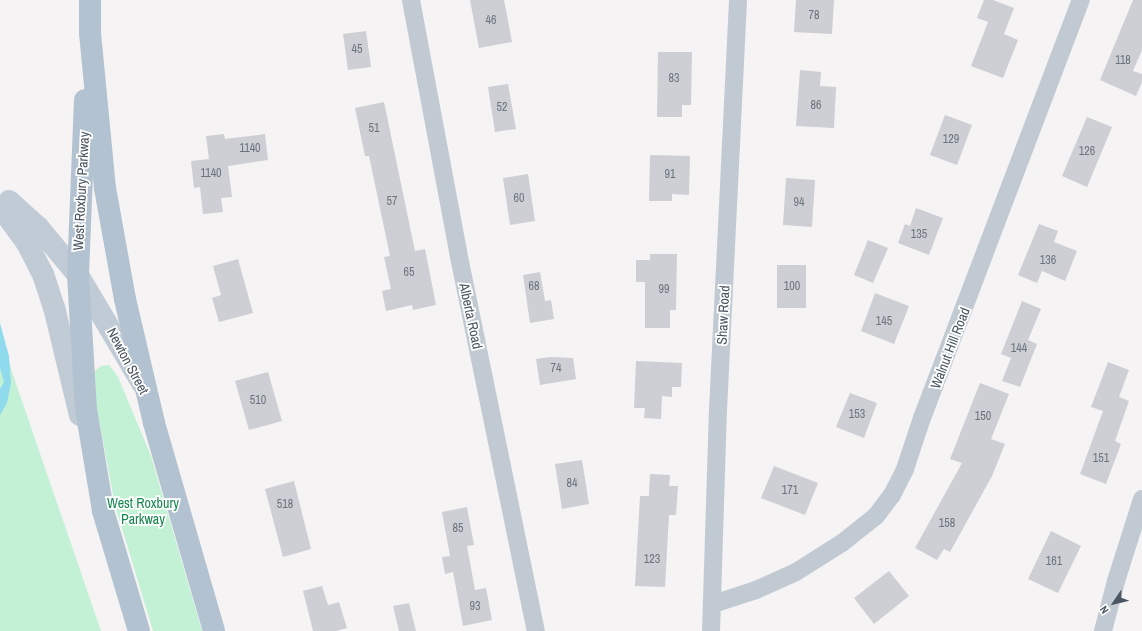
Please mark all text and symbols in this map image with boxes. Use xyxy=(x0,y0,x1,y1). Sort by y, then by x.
house number: 78 xyxy=(809,9,819,23)
house number: 46 xyxy=(486,14,496,28)
house number: 45 xyxy=(352,43,362,57)
house number: 118 xyxy=(1115,54,1131,68)
house number: 83 xyxy=(669,72,679,86)
house number: 86 xyxy=(811,99,821,113)
house number: 52 xyxy=(497,101,507,115)
house number: 51 xyxy=(369,122,379,136)
street label: West Roxbury Parkway xyxy=(69,131,93,251)
house number: 129 xyxy=(943,133,959,147)
house number: 1140 xyxy=(239,142,261,156)
house number: 126 xyxy=(1079,145,1095,159)
house number: 1140 xyxy=(200,167,222,181)
house number: 91 xyxy=(665,168,675,182)
house number: 60 xyxy=(514,192,524,206)
house number: 57 xyxy=(387,195,397,209)
house number: 94 xyxy=(794,196,804,210)
house number: 135 xyxy=(911,228,927,242)
house number: 136 xyxy=(1040,254,1056,268)
house number: 65 xyxy=(404,266,414,280)
house number: 68 xyxy=(529,280,539,294)
house number: 100 xyxy=(784,280,800,294)
street label: Alberta Road xyxy=(456,281,486,351)
house number: 99 xyxy=(659,283,669,297)
street label: Shaw Road xyxy=(713,285,733,345)
street label: Walnut Hill Road xyxy=(927,305,973,391)
house number: 145 xyxy=(876,315,892,329)
street label: Newton Street xyxy=(104,325,152,397)
house number: 144 xyxy=(1011,342,1027,356)
house number: 74 xyxy=(551,362,561,376)
house number: 510 xyxy=(250,394,266,408)
house number: 153 xyxy=(849,408,865,422)
house number: 150 xyxy=(975,410,991,424)
house number: 151 xyxy=(1093,452,1109,466)
house number: 84 xyxy=(567,477,577,491)
house number: 171 xyxy=(782,484,798,498)
park label: West Roxbury Parkway xyxy=(107,495,179,528)
house number: 518 xyxy=(277,498,293,512)
house number: 158 xyxy=(939,517,955,531)
house number: 85 xyxy=(453,522,463,536)
house number: 123 xyxy=(644,553,660,567)
house number: 161 xyxy=(1046,555,1062,569)
north arrow xyxy=(1094,583,1134,623)
house number: 93 xyxy=(470,600,480,614)
text: N xyxy=(1097,603,1112,617)

